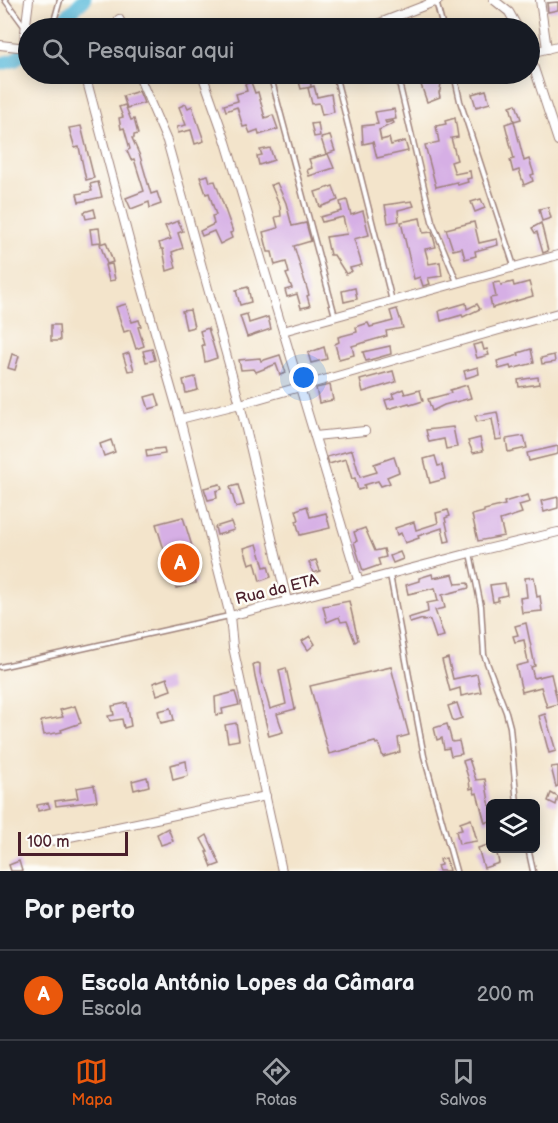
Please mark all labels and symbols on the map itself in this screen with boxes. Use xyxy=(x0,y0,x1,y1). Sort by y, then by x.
your location xyxy=(289,363,318,392)
pin: A xyxy=(160,540,200,586)
street label: Rua da ETA xyxy=(234,571,321,609)
scale bar xyxy=(18,829,128,856)

